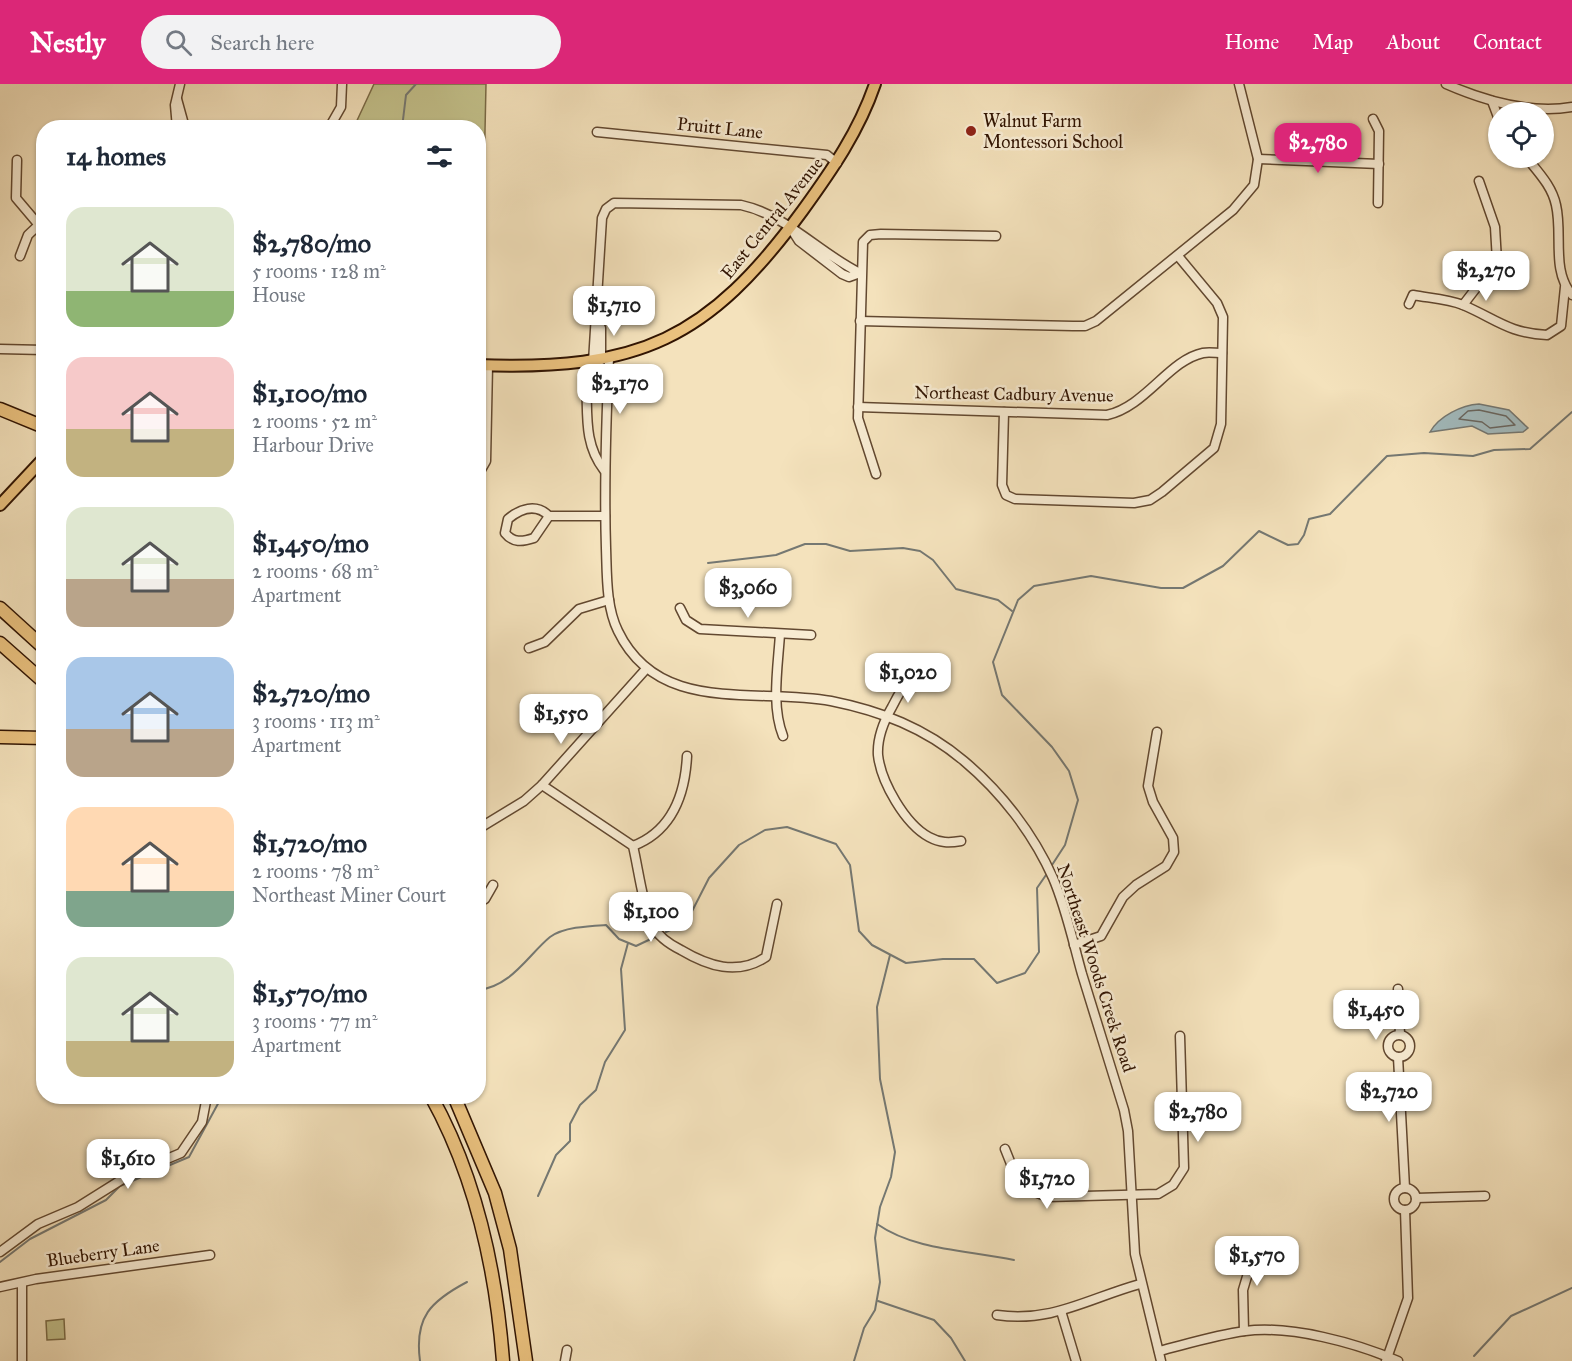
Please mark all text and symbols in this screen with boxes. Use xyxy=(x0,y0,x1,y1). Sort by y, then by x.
search box xyxy=(141,15,561,69)
text: Nestly xyxy=(30,25,105,60)
icon: search xyxy=(162,26,195,59)
text: Search here xyxy=(210,29,314,56)
text: Home xyxy=(1224,29,1279,55)
text: Map xyxy=(1312,29,1353,55)
text: About xyxy=(1386,29,1440,55)
text: Contact xyxy=(1473,29,1542,55)
map controls xyxy=(1488,102,1554,168)
button: locate xyxy=(1488,102,1554,168)
place label: Walnut Farm Montessori School xyxy=(983,110,1123,153)
street label: Pruitt Lane xyxy=(676,113,764,143)
pin: $2,780 xyxy=(1269,123,1367,174)
marker: Walnut Farm Montessori School xyxy=(964,124,978,138)
text: $2,780 xyxy=(1288,130,1348,154)
text: 14 homes xyxy=(66,140,166,172)
icon: filters xyxy=(423,140,456,173)
street label: East Central Avenue xyxy=(716,153,828,283)
text: $2,780/mo xyxy=(252,227,371,259)
icon: home xyxy=(114,231,186,303)
pin: $2,270 xyxy=(1437,251,1535,302)
text: $2,270 xyxy=(1456,258,1516,282)
text: 5 rooms · 128 m² xyxy=(252,259,386,283)
text: House xyxy=(252,283,306,307)
pin: $1,710 xyxy=(565,286,663,337)
text: $1,710 xyxy=(587,293,641,317)
pin: $2,170 xyxy=(571,364,669,415)
text: $2,170 xyxy=(591,371,649,395)
text: $1,100/mo xyxy=(252,377,367,409)
icon: home xyxy=(114,381,186,453)
street label: Northeast Cadbury Avenue xyxy=(914,381,1114,407)
text: 2 rooms · 52 m² xyxy=(252,409,377,433)
text: Harbour Drive xyxy=(252,433,374,457)
text: $1,450/mo xyxy=(252,527,369,559)
icon: home xyxy=(114,531,186,603)
text: 2 rooms · 68 m² xyxy=(252,559,379,583)
pin: $3,060 xyxy=(699,568,797,619)
text: $3,060 xyxy=(719,575,777,599)
text: Apartment xyxy=(252,583,341,607)
pin: $1,020 xyxy=(859,653,957,704)
text: $1,020 xyxy=(879,660,937,684)
text: $2,720/mo xyxy=(252,677,370,709)
icon: home xyxy=(114,681,186,753)
pin: $1,550 xyxy=(512,694,610,745)
text: $1,550 xyxy=(534,701,588,725)
text: 3 rooms · 113 m² xyxy=(252,709,380,733)
text: Apartment xyxy=(252,733,341,757)
text: $1,720/mo xyxy=(252,827,367,859)
icon: home xyxy=(114,831,186,903)
text: 2 rooms · 78 m² xyxy=(252,859,379,883)
street label: Northeast Woods Creek Road xyxy=(1052,861,1140,1075)
text: Northeast Miner Court xyxy=(252,883,446,907)
pin: $1,100 xyxy=(602,892,700,943)
text: $1,100 xyxy=(623,899,679,923)
text: $1,570/mo xyxy=(252,977,367,1009)
icon: home xyxy=(114,981,186,1053)
pin: $1,450 xyxy=(1327,990,1425,1041)
text: $1,450 xyxy=(1347,997,1405,1021)
text: 3 rooms · 77 m² xyxy=(252,1009,377,1033)
text: Apartment xyxy=(252,1033,341,1057)
pin: $2,720 xyxy=(1340,1072,1438,1123)
text: $2,720 xyxy=(1360,1079,1418,1103)
pin: $2,780 xyxy=(1149,1092,1247,1143)
text: $2,780 xyxy=(1168,1099,1228,1123)
pin: $1,610 xyxy=(79,1139,177,1190)
text: $1,610 xyxy=(101,1146,155,1170)
pin: $1,720 xyxy=(998,1159,1096,1210)
text: $1,720 xyxy=(1019,1166,1075,1190)
street label: Blueberry Lane xyxy=(45,1234,161,1272)
pin: $1,570 xyxy=(1208,1236,1306,1287)
text: $1,570 xyxy=(1229,1243,1285,1267)

